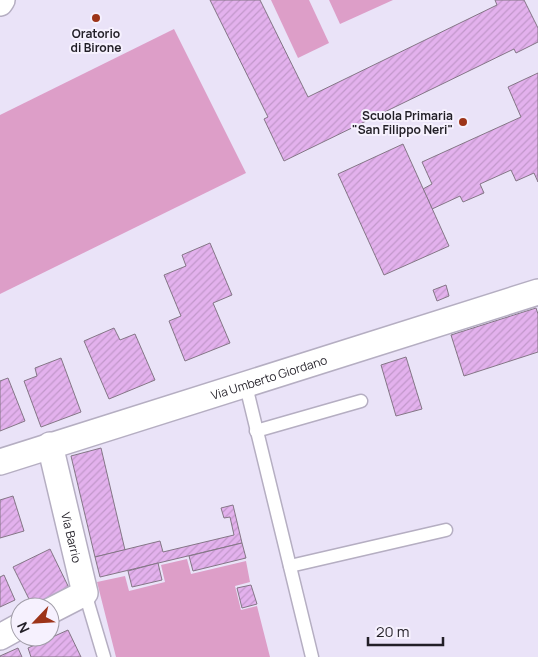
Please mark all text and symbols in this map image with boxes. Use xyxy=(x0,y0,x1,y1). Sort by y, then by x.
marker: Oratorio di Birone xyxy=(90,12,102,24)
place label: Oratorio di Birone xyxy=(71,25,121,56)
place label: Scuola Primaria "San Filippo Neri" xyxy=(352,107,453,138)
marker: Scuola Primaria "San Filippo Neri" xyxy=(457,116,469,128)
street label: Via Umberto Giordano xyxy=(209,351,329,403)
street label: Via Barrio xyxy=(58,510,86,564)
north arrow xyxy=(10,597,60,647)
scale bar xyxy=(368,614,443,646)
text: N xyxy=(12,619,34,636)
text: 20 m xyxy=(376,621,409,642)

